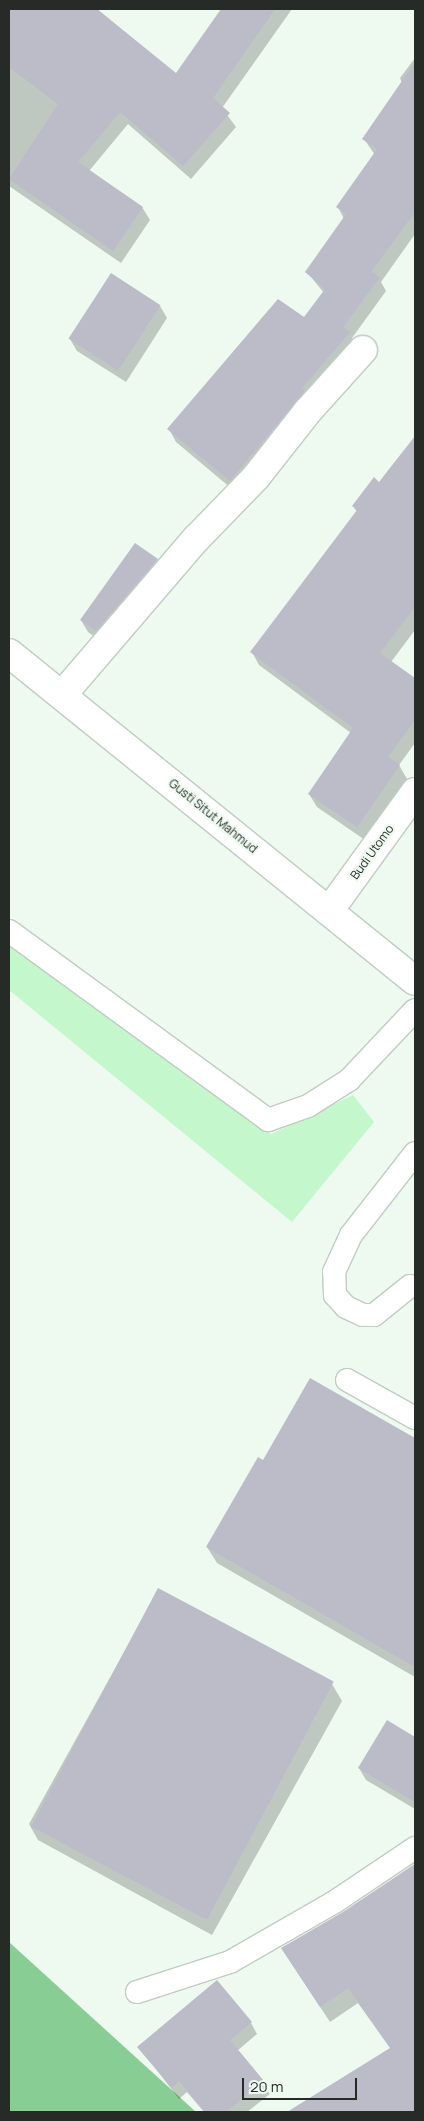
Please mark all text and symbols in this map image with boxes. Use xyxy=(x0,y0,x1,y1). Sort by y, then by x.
street label: Gusti Situt Mahmud xyxy=(166,776,260,856)
street label: Budi Utomo xyxy=(347,822,397,882)
scale bar xyxy=(244,2068,359,2100)
text: 20 m xyxy=(250,2076,283,2097)

